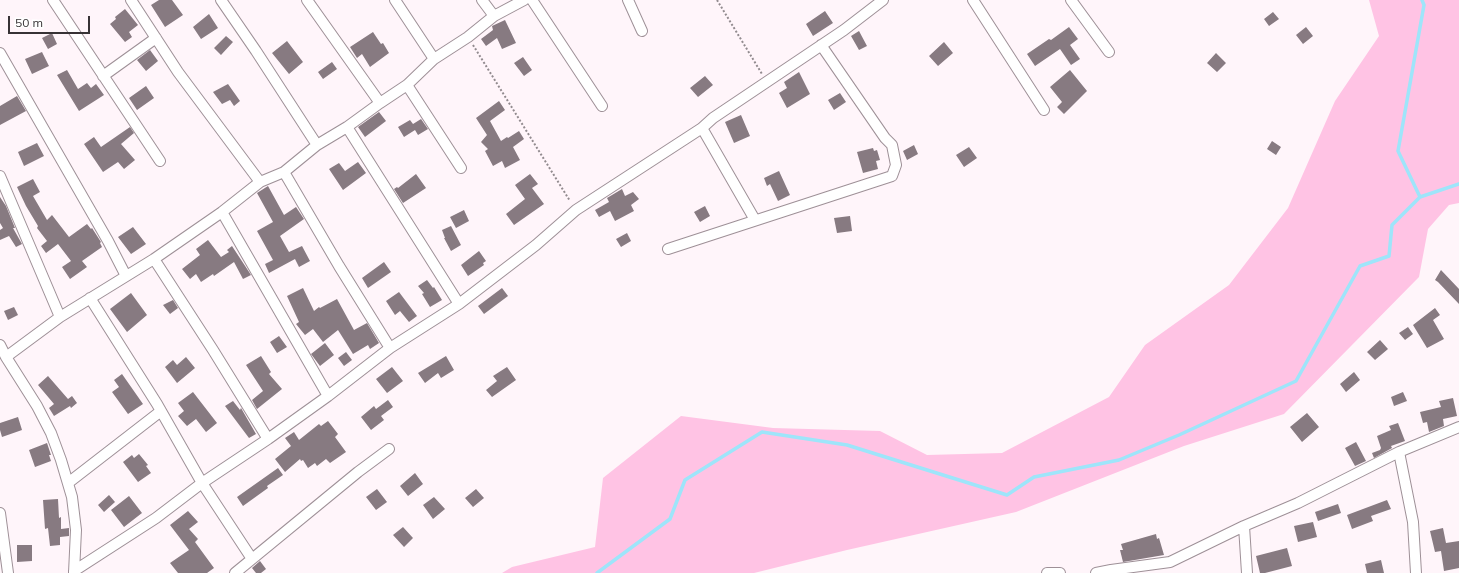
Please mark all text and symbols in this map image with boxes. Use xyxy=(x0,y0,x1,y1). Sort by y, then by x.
scale bar xyxy=(10,8,92,34)
text: 50 m xyxy=(15,15,43,30)

